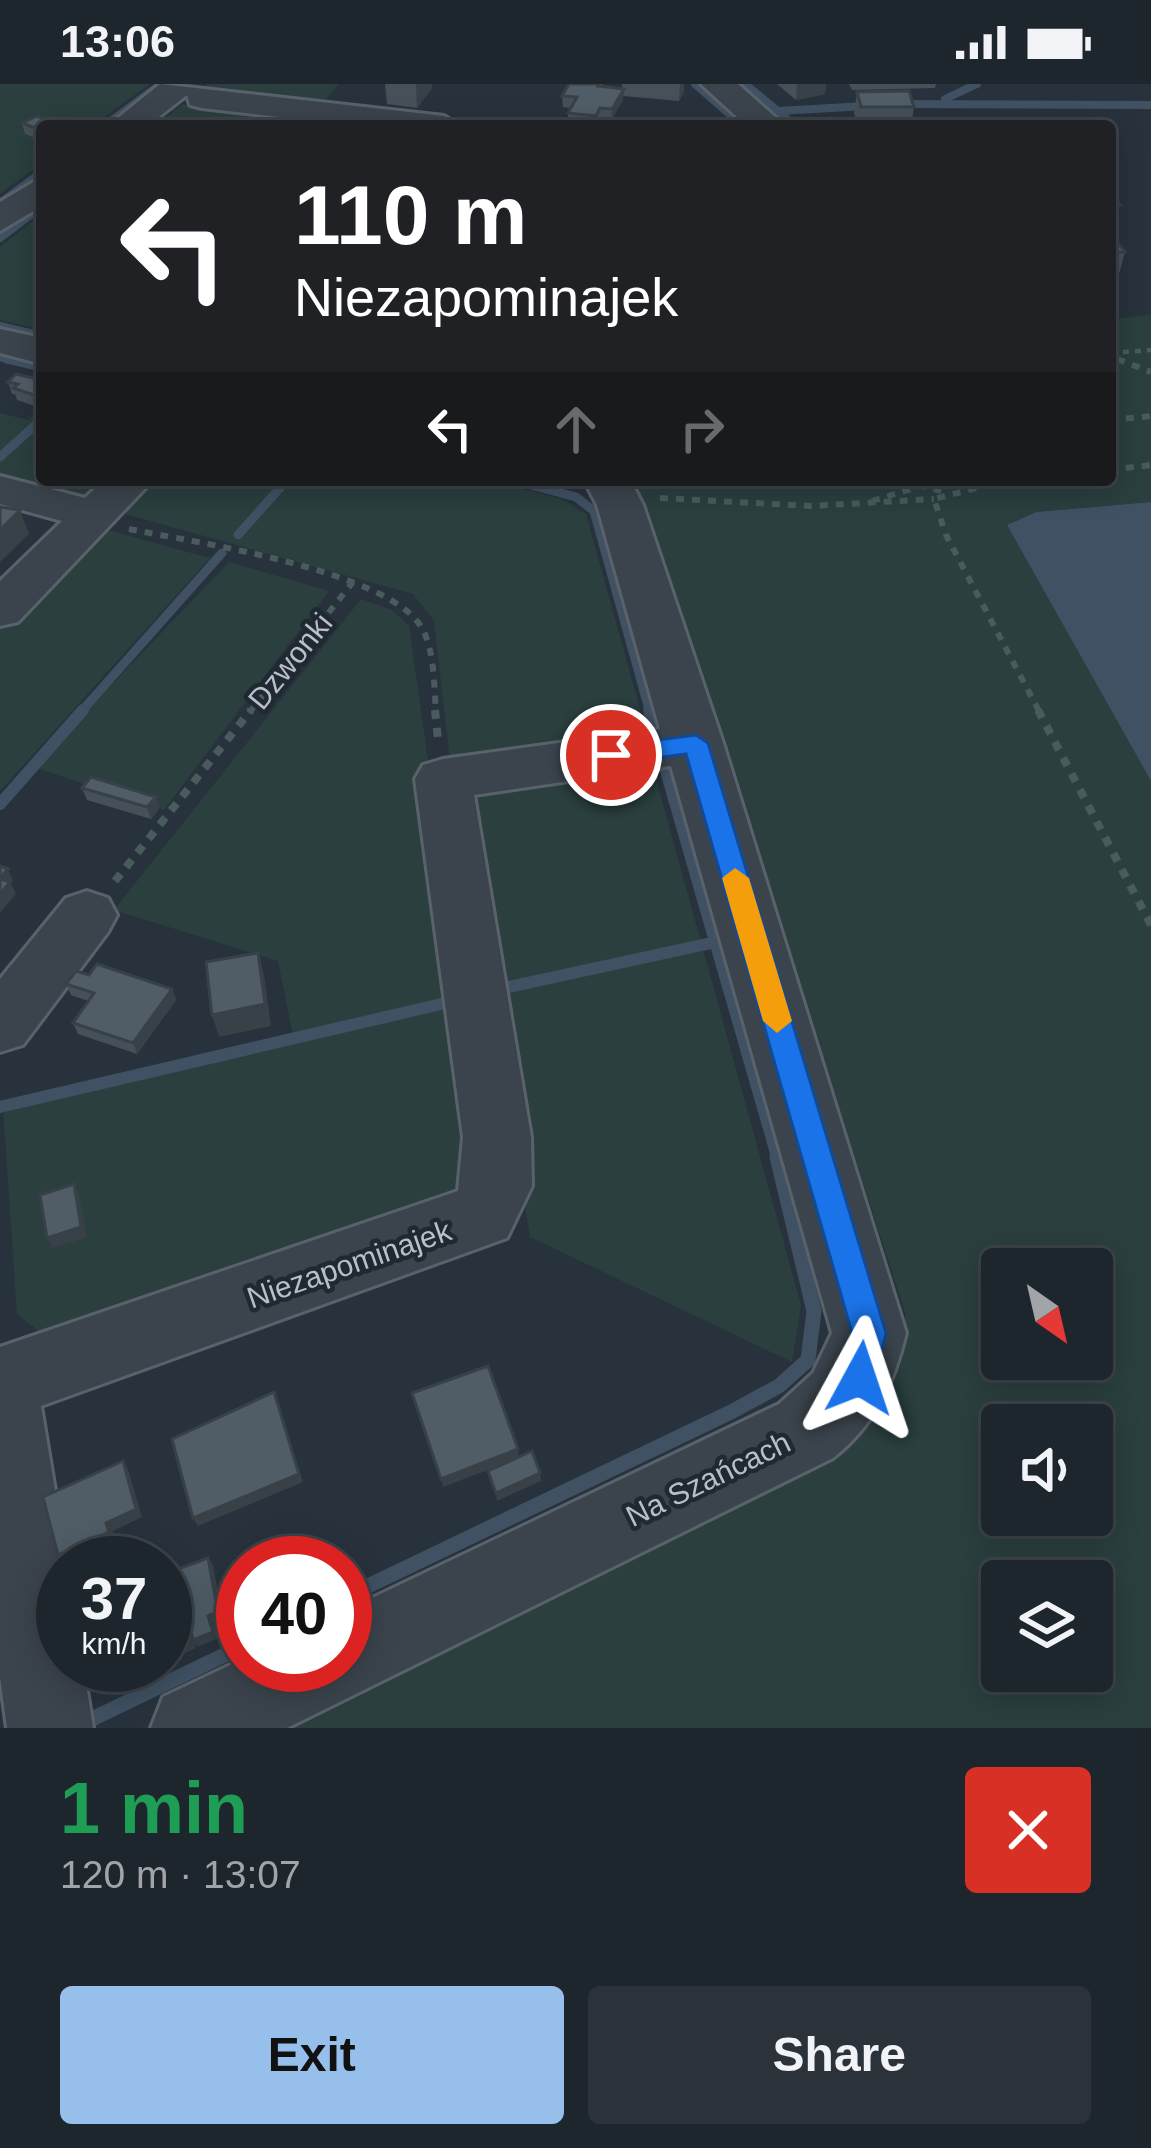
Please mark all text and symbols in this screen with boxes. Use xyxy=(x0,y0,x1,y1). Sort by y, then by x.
text: 13:06 xyxy=(60,16,175,67)
icon: left xyxy=(96,168,252,324)
text: 110 m xyxy=(294,168,528,262)
text: Niezapominajek xyxy=(294,267,678,327)
icon: left xyxy=(417,396,483,462)
icon: ahead xyxy=(543,396,609,462)
icon: right xyxy=(669,396,735,462)
street label: Dzwonki xyxy=(242,607,338,715)
pin xyxy=(560,704,662,806)
icon: arrive xyxy=(578,722,644,788)
street label: Niezapominajek xyxy=(243,1213,456,1314)
north arrow xyxy=(981,1248,1113,1380)
map controls xyxy=(981,1248,1113,1692)
position arrow xyxy=(797,1315,923,1441)
button: sound xyxy=(981,1404,1113,1536)
street label: Na Szańcach xyxy=(621,1425,795,1533)
speed limit sign: 40 xyxy=(216,1536,372,1692)
button: layers xyxy=(981,1560,1113,1692)
text: 37 xyxy=(81,1565,147,1632)
text: km/h xyxy=(81,1627,147,1660)
button: close xyxy=(965,1767,1091,1893)
text: 1 min xyxy=(60,1768,248,1848)
text: 120 m · 13:07 xyxy=(60,1853,301,1896)
button: Exit xyxy=(60,1986,564,2124)
button: Share xyxy=(588,1986,1091,2124)

